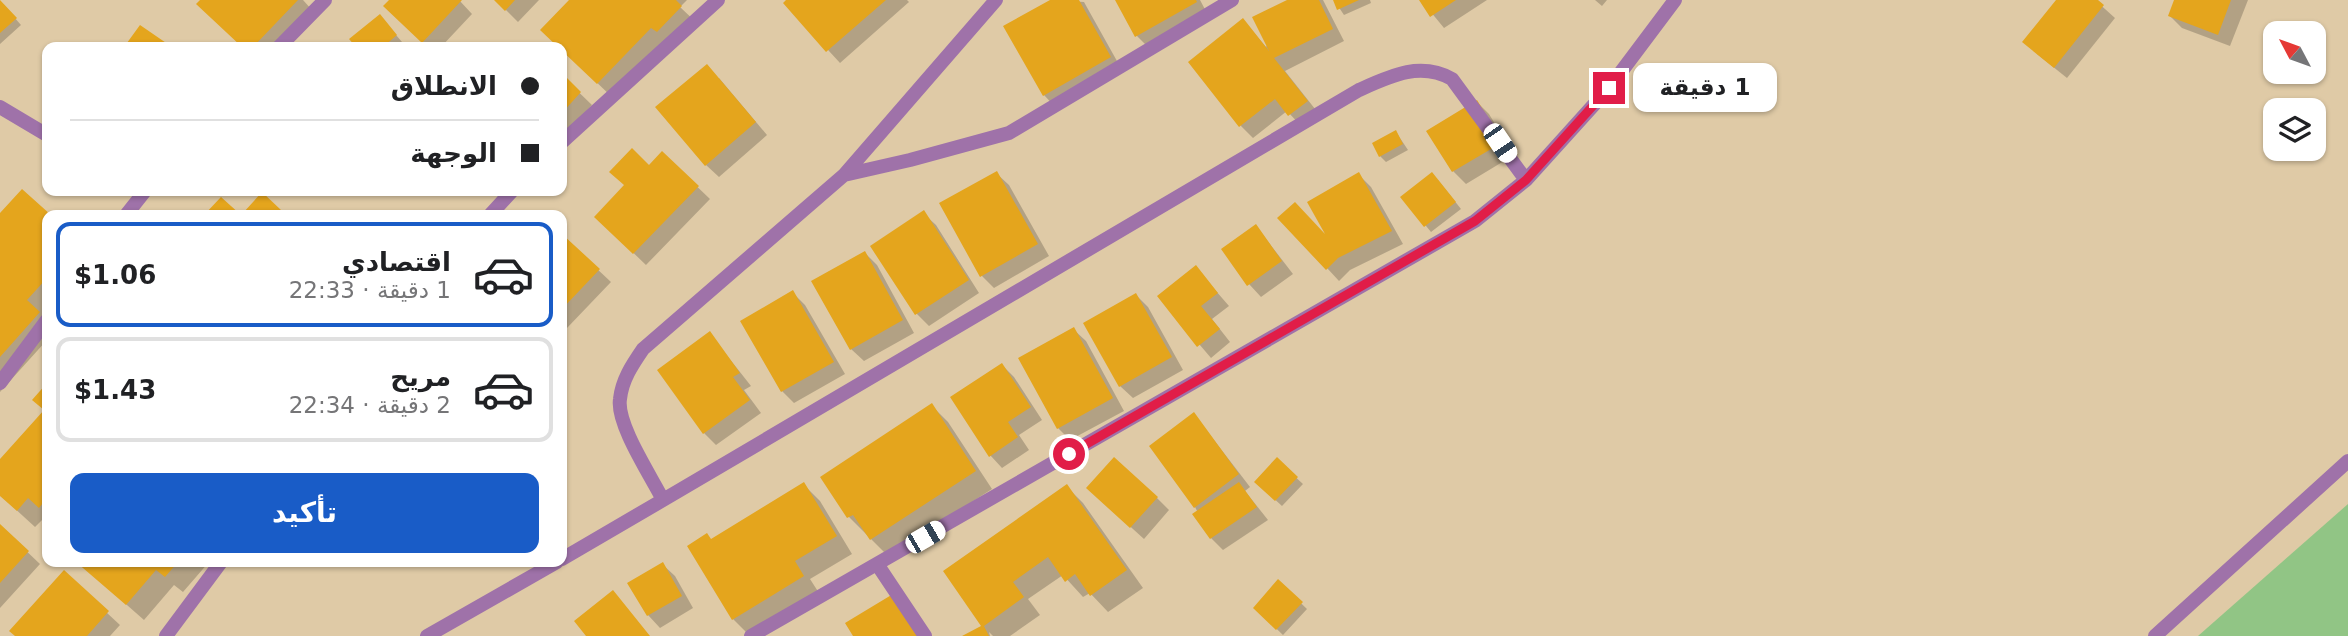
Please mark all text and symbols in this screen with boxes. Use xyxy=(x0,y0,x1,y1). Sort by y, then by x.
north arrow xyxy=(2263,21,2326,84)
map controls xyxy=(2263,21,2326,161)
callout: 1 دقيقة xyxy=(1634,64,1777,112)
text: الانطلاق xyxy=(391,71,497,101)
route end xyxy=(1593,72,1625,104)
text: 1 دقيقة xyxy=(1660,74,1750,100)
button: layers xyxy=(2263,98,2326,161)
car xyxy=(1480,120,1521,166)
text: الوجهة xyxy=(410,138,497,168)
icon: car xyxy=(472,243,535,306)
text: اقتصادي xyxy=(342,247,451,277)
text: $1.06 xyxy=(74,260,156,290)
text: 1 دقيقة · 22:33 xyxy=(289,277,451,303)
icon: car xyxy=(472,358,535,421)
text: مريح xyxy=(390,362,451,392)
text: $1.43 xyxy=(74,375,156,405)
text: 2 دقيقة · 22:34 xyxy=(289,392,451,418)
route start xyxy=(1053,438,1085,470)
button: تأكيد xyxy=(70,473,539,553)
car xyxy=(902,517,949,557)

